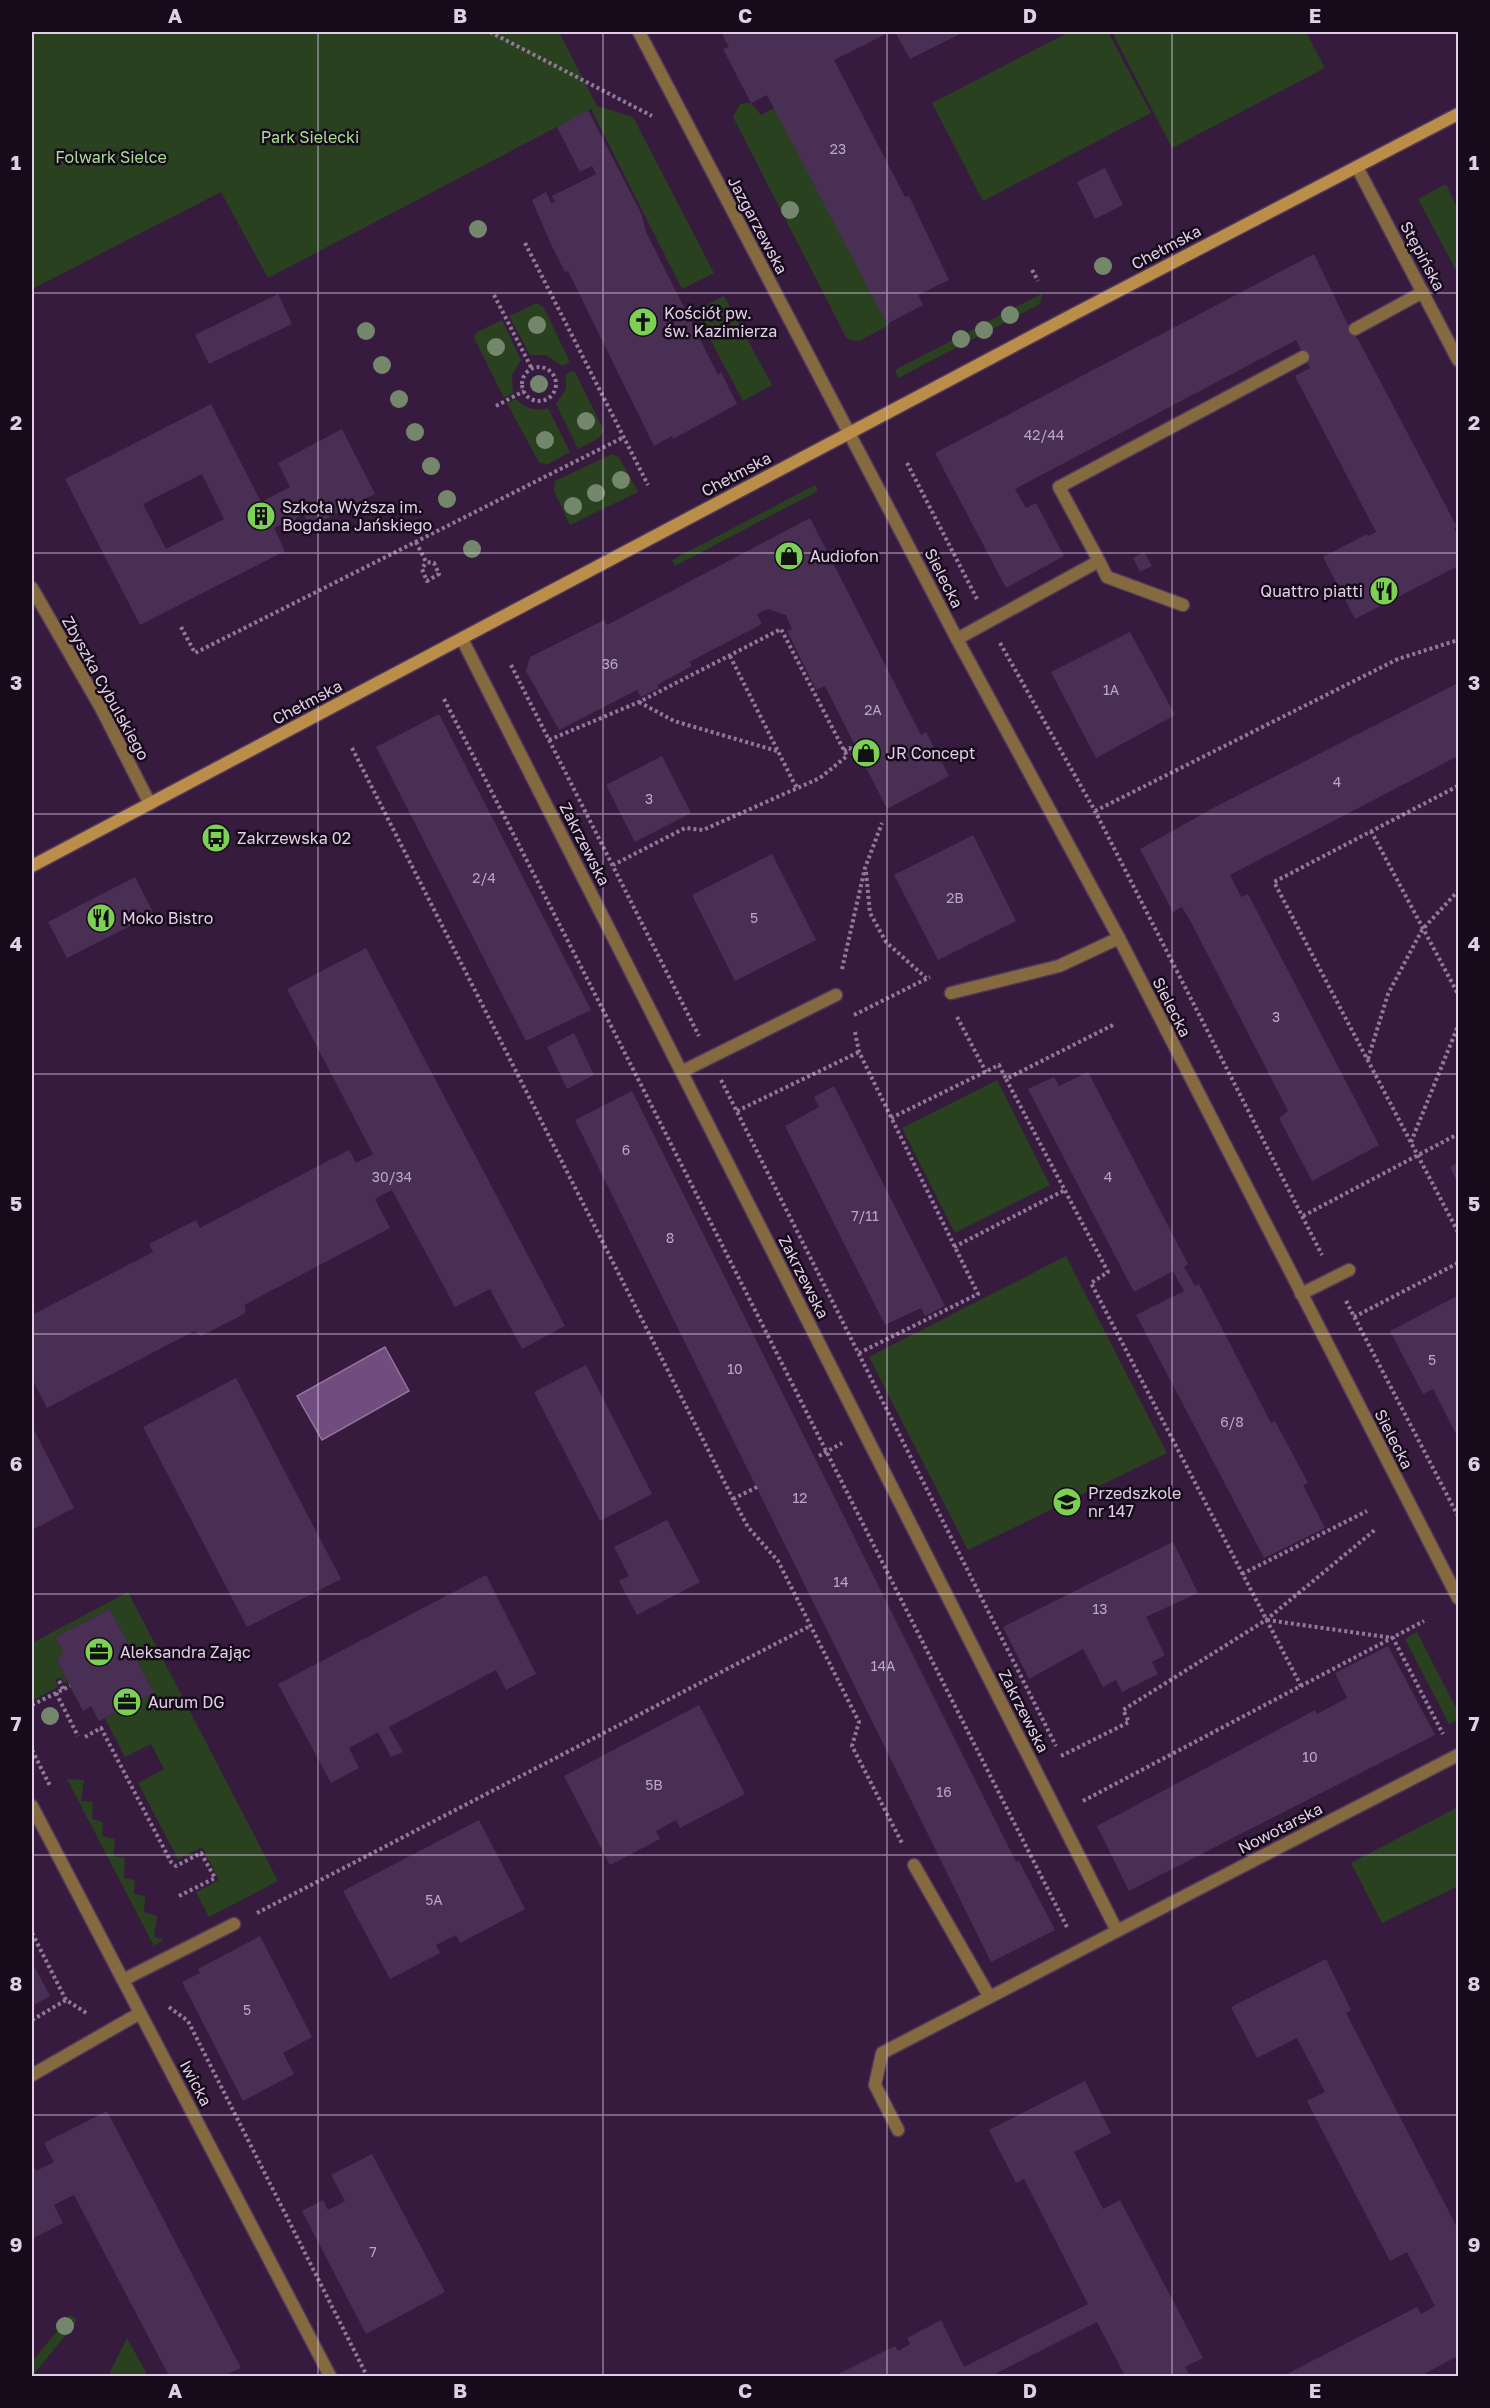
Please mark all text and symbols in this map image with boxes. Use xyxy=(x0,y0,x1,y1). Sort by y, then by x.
text: A xyxy=(168,3,182,27)
text: B xyxy=(453,3,467,27)
text: C xyxy=(738,3,752,27)
text: D xyxy=(1023,3,1037,27)
text: E xyxy=(1309,3,1321,27)
park label: Park Sielecki xyxy=(261,127,359,147)
house number: 23 xyxy=(830,140,846,157)
park label: Folwark Sielce xyxy=(55,147,167,167)
text: 1 xyxy=(11,150,21,174)
text: 1 xyxy=(1469,150,1479,174)
street label: Jazgarzewska xyxy=(724,173,792,277)
street label: Stępińska xyxy=(1396,218,1450,294)
street label: Chełmska xyxy=(1128,220,1204,274)
place label: Kościół pw. św. Kazimierza xyxy=(664,303,777,341)
church icon: Kościół pw. św. Kazimierza xyxy=(627,306,659,338)
text: 2 xyxy=(10,410,22,434)
text: 2 xyxy=(1468,410,1480,434)
house number: 42/44 xyxy=(1024,426,1064,443)
street label: Chełmska xyxy=(698,447,774,501)
place label: Szkoła Wyższa im. Bogdana Jańskiego xyxy=(282,497,432,535)
building icon: Szkoła Wyższa im. Bogdana Jańskiego xyxy=(245,500,277,532)
shop icon: Audiofon xyxy=(773,540,805,572)
street label: Sielecka xyxy=(920,545,968,611)
place label: Audiofon xyxy=(810,546,879,566)
restaurant icon: Quattro piatti xyxy=(1368,575,1400,607)
place label: Quattro piatti xyxy=(1260,581,1363,601)
street label: Zbyszka Cybulskiego xyxy=(58,612,154,764)
house number: 36 xyxy=(602,655,618,672)
text: 3 xyxy=(10,670,22,694)
text: 3 xyxy=(1468,670,1480,694)
street label: Chełmska xyxy=(269,675,345,729)
house number: 1A xyxy=(1103,681,1120,698)
house number: 2A xyxy=(864,701,882,718)
shop icon: JR Concept xyxy=(850,737,882,769)
place label: JR Concept xyxy=(887,743,975,763)
house number: 4 xyxy=(1333,773,1341,790)
house number: 3 xyxy=(645,790,653,807)
street label: Zakrzewska xyxy=(555,799,615,889)
bus stop icon: Zakrzewska 02 xyxy=(200,822,232,854)
place label: Zakrzewska 02 xyxy=(237,828,351,848)
house number: 2/4 xyxy=(472,869,496,886)
house number: 2B xyxy=(946,889,964,906)
restaurant icon: Moko Bistro xyxy=(85,902,117,934)
place label: Moko Bistro xyxy=(122,908,213,928)
house number: 5 xyxy=(750,909,758,926)
text: 4 xyxy=(10,931,22,955)
text: 4 xyxy=(1468,931,1480,955)
street label: Sielecka xyxy=(1148,974,1196,1040)
house number: 3 xyxy=(1272,1008,1280,1025)
house number: 6 xyxy=(622,1141,630,1158)
house number: 30/34 xyxy=(372,1168,412,1185)
house number: 4 xyxy=(1104,1168,1112,1185)
text: 5 xyxy=(10,1191,22,1215)
text: 5 xyxy=(1468,1191,1480,1215)
house number: 7/11 xyxy=(851,1207,879,1224)
house number: 8 xyxy=(666,1229,674,1246)
street label: Zakrzewska xyxy=(774,1232,834,1322)
house number: 5 xyxy=(1428,1351,1436,1368)
house number: 10 xyxy=(727,1360,743,1377)
street label: Sielecka xyxy=(1370,1406,1418,1472)
house number: 6/8 xyxy=(1220,1413,1244,1430)
text: 6 xyxy=(10,1451,22,1475)
text: 6 xyxy=(1468,1451,1480,1475)
place label: Przedszkole nr 147 xyxy=(1088,1483,1181,1521)
school or university icon: Przedszkole nr 147 xyxy=(1051,1486,1083,1518)
house number: 12 xyxy=(793,1489,807,1506)
house number: 14 xyxy=(833,1573,849,1590)
house number: 13 xyxy=(1093,1600,1107,1617)
office icon: Aleksandra Zając xyxy=(83,1636,115,1668)
place label: Aleksandra Zając xyxy=(120,1642,251,1662)
house number: 14A xyxy=(871,1657,896,1674)
street label: Zakrzewska xyxy=(994,1666,1054,1756)
office icon: Aurum DG xyxy=(111,1686,143,1718)
place label: Aurum DG xyxy=(148,1692,225,1712)
text: 7 xyxy=(11,1711,22,1735)
text: 7 xyxy=(1469,1711,1480,1735)
house number: 10 xyxy=(1302,1748,1318,1765)
house number: 5B xyxy=(645,1776,663,1793)
house number: 16 xyxy=(936,1783,952,1800)
street label: Nowotarska xyxy=(1234,1798,1326,1858)
house number: 5A xyxy=(425,1891,443,1908)
text: 8 xyxy=(10,1971,22,1995)
text: 8 xyxy=(1468,1971,1480,1995)
house number: 5 xyxy=(243,2001,251,2018)
street label: Iwicka xyxy=(176,2057,216,2109)
text: 9 xyxy=(10,2232,22,2256)
text: 9 xyxy=(1468,2232,1480,2256)
house number: 7 xyxy=(369,2243,377,2260)
text: A xyxy=(168,2378,182,2402)
text: B xyxy=(453,2378,467,2402)
text: C xyxy=(738,2378,752,2402)
text: D xyxy=(1023,2378,1037,2402)
text: E xyxy=(1309,2378,1321,2402)

